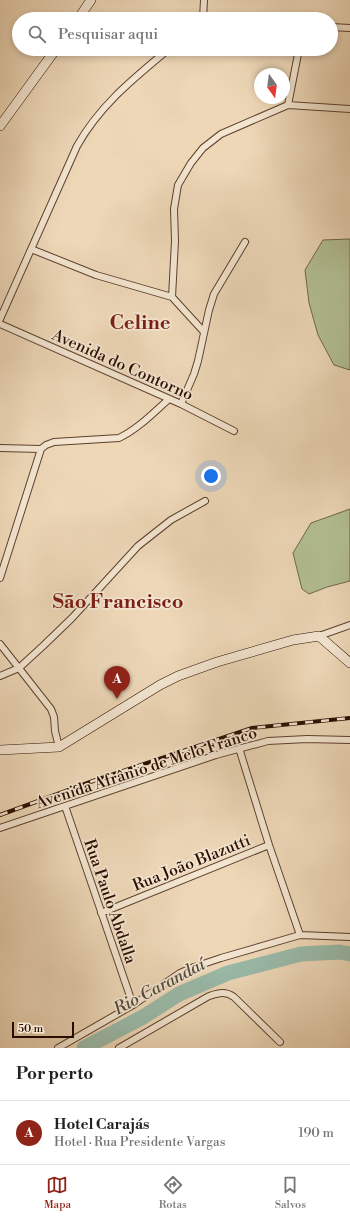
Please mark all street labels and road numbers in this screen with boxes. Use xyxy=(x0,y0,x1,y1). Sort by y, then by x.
street label: Avenida do Contorno xyxy=(48,324,196,405)
street label: Avenida Afrânio de Melo Franco xyxy=(32,723,260,814)
street label: Rua João Blazutti xyxy=(130,830,253,896)
street label: Rua Paulo Abdalla xyxy=(79,836,141,967)

